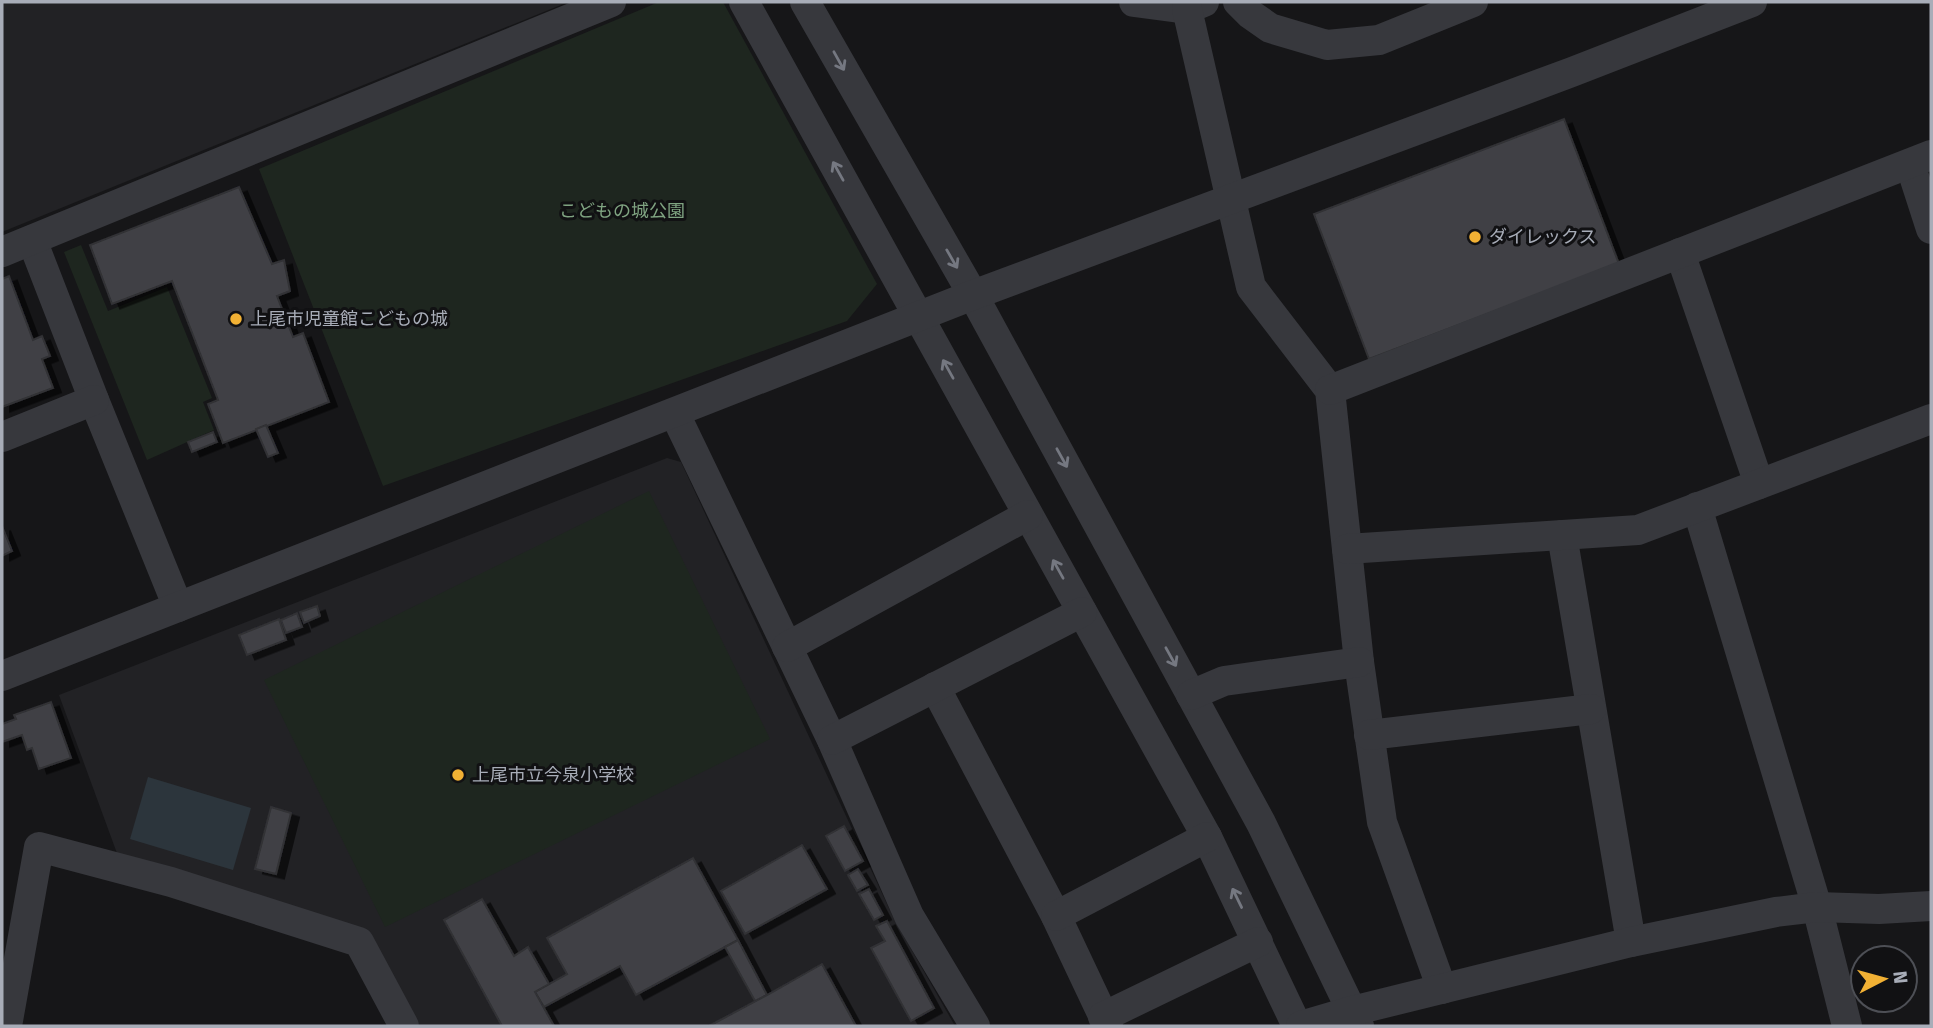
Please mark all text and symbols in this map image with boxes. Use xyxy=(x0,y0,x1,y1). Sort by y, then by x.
one-way arrow xyxy=(832,51,846,71)
one-way arrow xyxy=(831,161,845,181)
park label: こどもの城公園 xyxy=(559,200,685,222)
place label: ダイレックス xyxy=(1489,226,1596,248)
marker: ダイレックス xyxy=(1467,229,1483,245)
one-way arrow xyxy=(945,248,959,268)
place label: 上尾市児童館こどもの城 xyxy=(250,308,448,330)
marker: 上尾市児童館こどもの城 xyxy=(228,311,244,327)
one-way arrow xyxy=(941,360,955,380)
one-way arrow xyxy=(1056,447,1069,468)
one-way arrow xyxy=(1051,559,1064,580)
one-way arrow xyxy=(1164,647,1178,667)
place label: 上尾市立今泉小学校 xyxy=(472,764,634,786)
marker: 上尾市立今泉小学校 xyxy=(450,767,466,783)
one-way arrow xyxy=(1229,888,1243,909)
north arrow xyxy=(1849,944,1919,1014)
text: N xyxy=(1888,970,1913,985)

